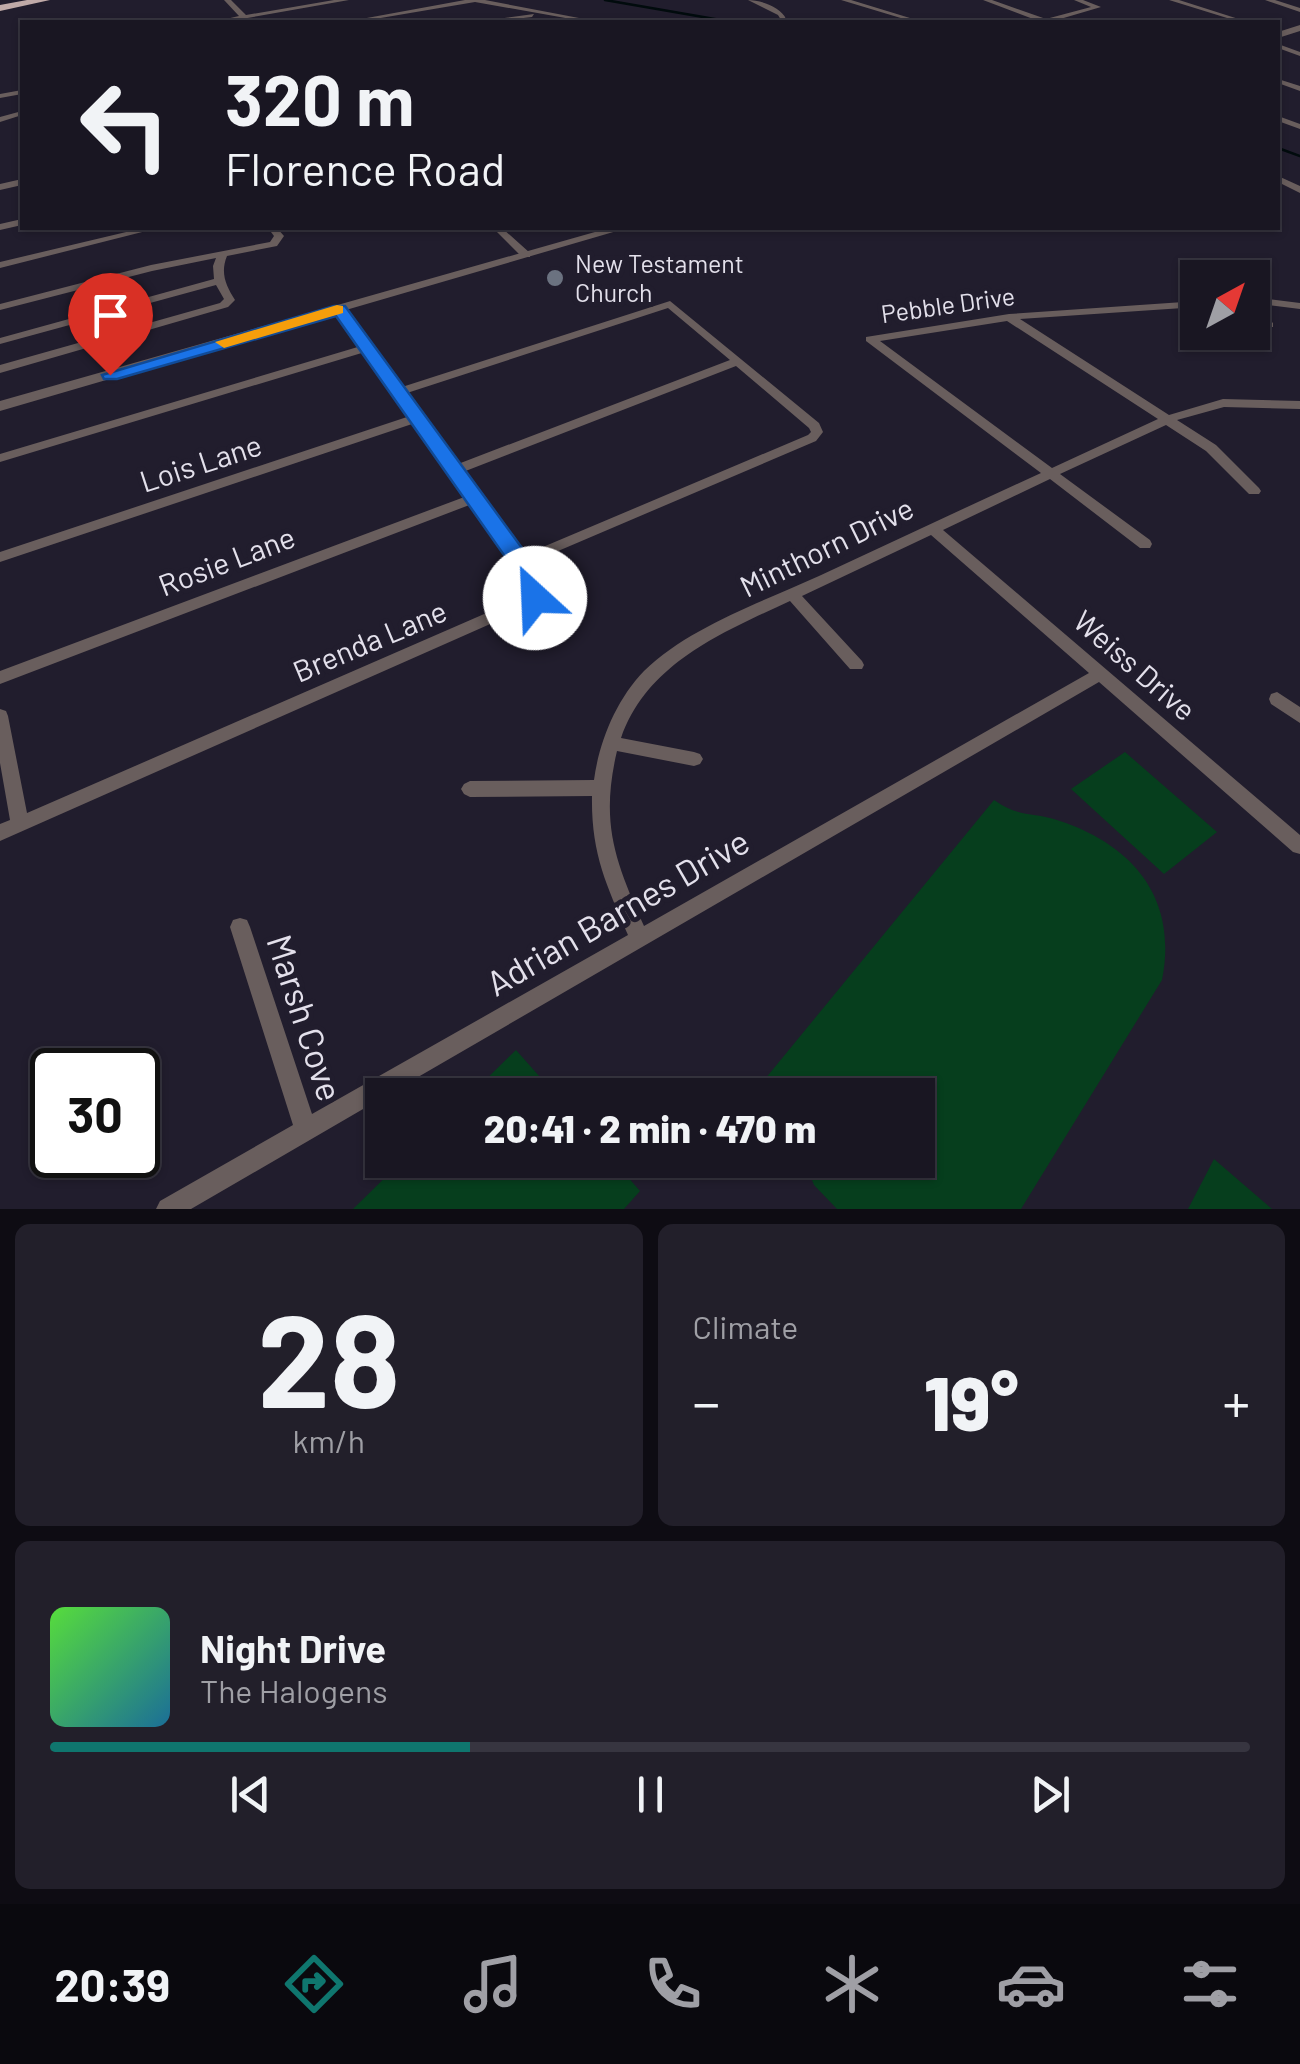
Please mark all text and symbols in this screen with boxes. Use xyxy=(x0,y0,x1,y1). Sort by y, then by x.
text: 320 m xyxy=(225,56,414,140)
icon: left xyxy=(60,60,190,190)
text: Florence Road xyxy=(225,141,505,195)
place label: New Testament Church xyxy=(575,248,744,307)
north arrow xyxy=(1180,260,1270,350)
map controls xyxy=(1180,260,1270,350)
marker: New Testament Church xyxy=(544,267,566,289)
pin xyxy=(68,273,153,376)
street label: Pebble Drive xyxy=(879,280,1017,328)
icon: arrive xyxy=(83,288,138,343)
street label: Lois Lane xyxy=(135,426,266,499)
street label: Minthorn Drive xyxy=(734,489,919,604)
street label: Rosie Lane xyxy=(153,518,299,603)
position arrow xyxy=(483,546,587,650)
street label: Brenda Lane xyxy=(287,592,452,689)
street label: Weiss Drive xyxy=(1067,602,1204,727)
street label: Adrian Barnes Drive xyxy=(478,819,756,1004)
street label: Marsh Cove xyxy=(259,929,353,1106)
speed limit sign: 30 xyxy=(30,1048,160,1178)
text: 20:41 · 2 min · 470 m xyxy=(484,1105,816,1151)
text: 28 xyxy=(257,1278,400,1434)
text: Climate xyxy=(693,1307,798,1345)
text: 19° xyxy=(924,1356,1019,1446)
text: − xyxy=(693,1368,720,1434)
text: + xyxy=(1222,1368,1250,1434)
text: km/h xyxy=(293,1421,365,1459)
text: Night Drive xyxy=(200,1625,386,1671)
text: The Halogens xyxy=(200,1671,388,1709)
icon: previous xyxy=(223,1767,278,1822)
icon: pause xyxy=(623,1767,678,1822)
icon: next xyxy=(1023,1767,1078,1822)
icon: directions xyxy=(279,1949,349,2019)
icon: music xyxy=(458,1949,528,2019)
icon: phone xyxy=(638,1949,708,2019)
icon: climate xyxy=(817,1949,887,2019)
icon: car xyxy=(996,1949,1066,2019)
icon: filters xyxy=(1175,1949,1245,2019)
text: 20:39 xyxy=(55,1957,170,2011)

